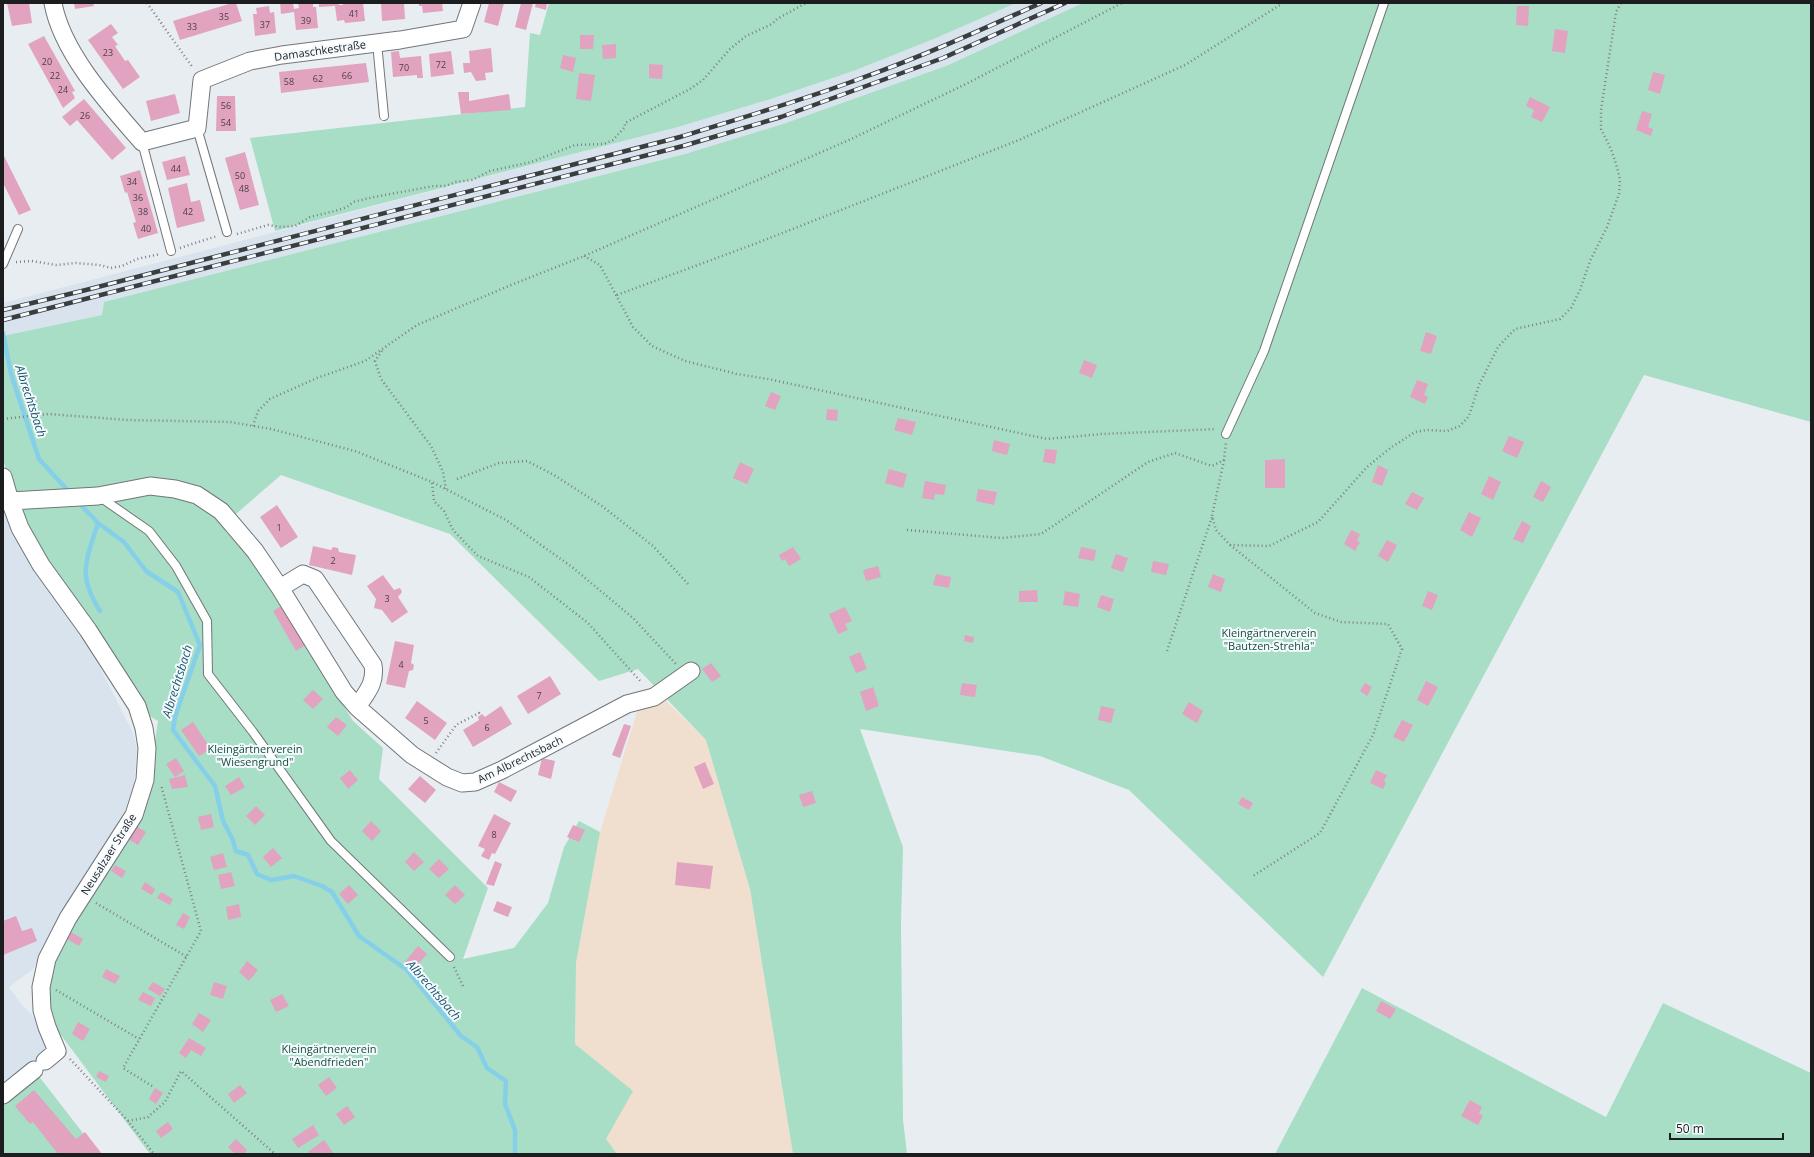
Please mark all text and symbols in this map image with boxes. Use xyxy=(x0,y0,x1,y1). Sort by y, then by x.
house number: 41 xyxy=(349,7,359,20)
house number: 35 xyxy=(219,10,229,23)
house number: 39 xyxy=(301,14,311,27)
house number: 37 xyxy=(260,18,270,31)
house number: 33 xyxy=(187,20,197,33)
street label: Damaschkestraße xyxy=(273,36,367,64)
house number: 23 xyxy=(103,46,113,59)
house number: 20 xyxy=(42,55,52,68)
house number: 72 xyxy=(436,58,446,71)
house number: 70 xyxy=(399,61,409,74)
house number: 22 xyxy=(50,69,60,82)
house number: 66 xyxy=(342,69,352,82)
house number: 62 xyxy=(313,72,323,85)
house number: 58 xyxy=(284,75,294,88)
house number: 24 xyxy=(58,83,68,96)
house number: 56 xyxy=(221,99,231,112)
house number: 26 xyxy=(80,109,90,122)
house number: 54 xyxy=(221,116,231,129)
house number: 44 xyxy=(171,162,181,175)
house number: 50 xyxy=(235,169,245,182)
house number: 34 xyxy=(127,175,137,188)
house number: 48 xyxy=(239,182,249,195)
house number: 36 xyxy=(133,191,143,204)
house number: 38 xyxy=(138,205,148,218)
house number: 42 xyxy=(183,205,193,218)
house number: 40 xyxy=(141,222,151,235)
water label: Albrechtsbach xyxy=(11,362,51,439)
house number: 1 xyxy=(276,521,282,534)
house number: 2 xyxy=(330,554,336,567)
house number: 3 xyxy=(384,592,390,605)
park label: Kleingärtnerverein "Bautzen-Strehla" xyxy=(1222,625,1317,653)
water label: Albrechtsbach xyxy=(158,643,196,720)
house number: 4 xyxy=(398,658,404,671)
house number: 7 xyxy=(536,689,542,702)
house number: 5 xyxy=(423,714,429,727)
house number: 6 xyxy=(484,721,490,734)
street label: Am Albrechtsbach xyxy=(475,732,565,786)
park label: Kleingärtnerverein "Wiesengrund" xyxy=(208,741,303,769)
street label: Neusalzaer Straße xyxy=(77,810,139,898)
house number: 8 xyxy=(491,828,497,841)
water label: Albrechtsbach xyxy=(402,955,465,1024)
park label: Kleingärtnerverein "Abendfrieden" xyxy=(282,1041,377,1069)
scale bar xyxy=(1670,1115,1783,1141)
text: 50 m xyxy=(1676,1120,1704,1137)

